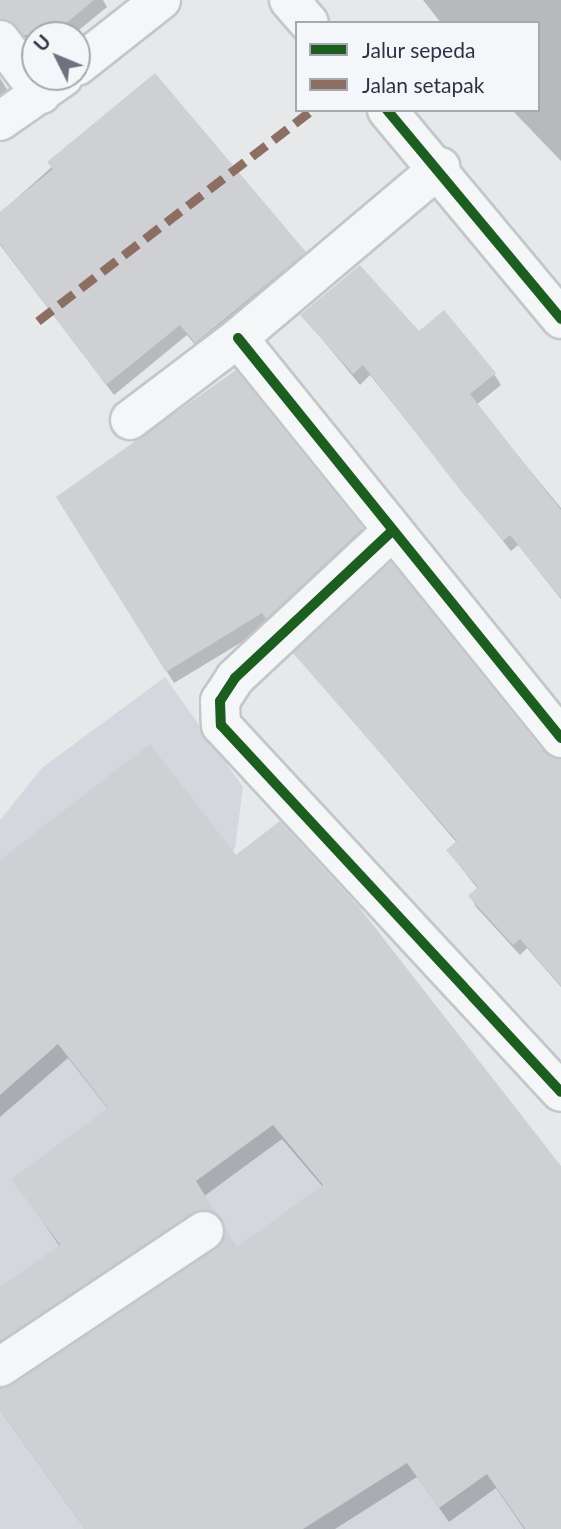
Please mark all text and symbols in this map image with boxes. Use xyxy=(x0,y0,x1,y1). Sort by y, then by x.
north arrow xyxy=(21,21,91,91)
legend xyxy=(295,21,540,112)
text: U xyxy=(29,30,55,56)
text: Jalur sepeda xyxy=(362,37,475,62)
text: Jalan setapak xyxy=(362,72,484,97)

